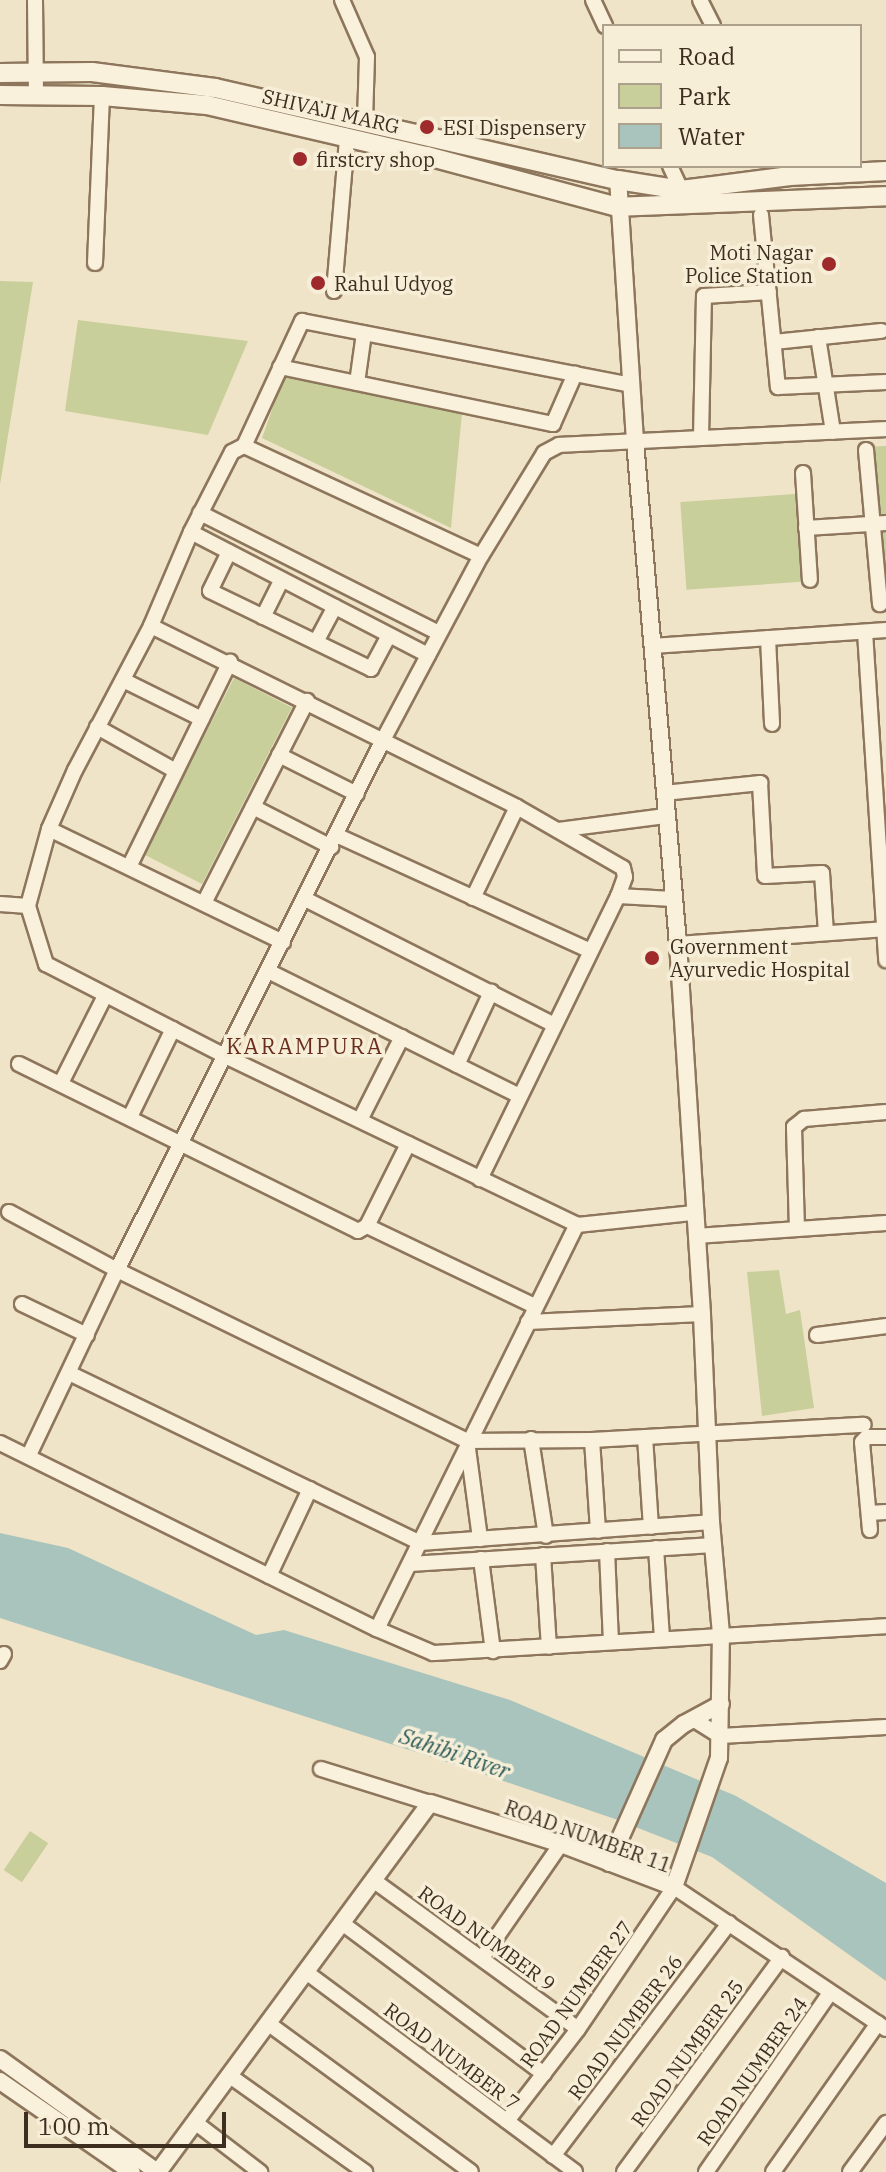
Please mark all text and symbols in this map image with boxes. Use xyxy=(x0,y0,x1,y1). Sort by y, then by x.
legend xyxy=(602,24,862,168)
text: Road xyxy=(678,40,735,72)
text: Park xyxy=(678,80,730,112)
street label: SHIVAJI MARG xyxy=(260,84,402,138)
place label: ESI Dispensery xyxy=(443,115,586,139)
marker: ESI Dispensery xyxy=(418,118,436,136)
text: Water xyxy=(678,120,745,152)
place label: firstcry shop xyxy=(316,147,435,171)
marker: firstcry shop xyxy=(291,150,309,168)
place label: Moti Nagar Police Station xyxy=(685,240,813,287)
marker: Moti Nagar Police Station xyxy=(820,255,838,273)
place label: Rahul Udyog xyxy=(334,271,453,295)
marker: Rahul Udyog xyxy=(309,274,327,292)
place label: Government Ayurvedic Hospital xyxy=(670,934,850,981)
marker: Government Ayurvedic Hospital xyxy=(641,947,663,969)
district label: KARAMPURA xyxy=(226,1033,384,1059)
water label: Sahibi River xyxy=(396,1722,514,1784)
street label: ROAD NUMBER 11 xyxy=(501,1795,675,1877)
street label: ROAD NUMBER 9 xyxy=(414,1880,560,1996)
street label: ROAD NUMBER 27 xyxy=(515,1916,637,2072)
street label: ROAD NUMBER 26 xyxy=(563,1950,687,2104)
street label: ROAD NUMBER 25 xyxy=(626,1975,748,2131)
street label: ROAD NUMBER 24 xyxy=(692,1992,812,2150)
street label: ROAD NUMBER 7 xyxy=(379,1997,525,2115)
scale bar xyxy=(28,2096,230,2146)
text: 100 m xyxy=(38,2110,110,2142)

